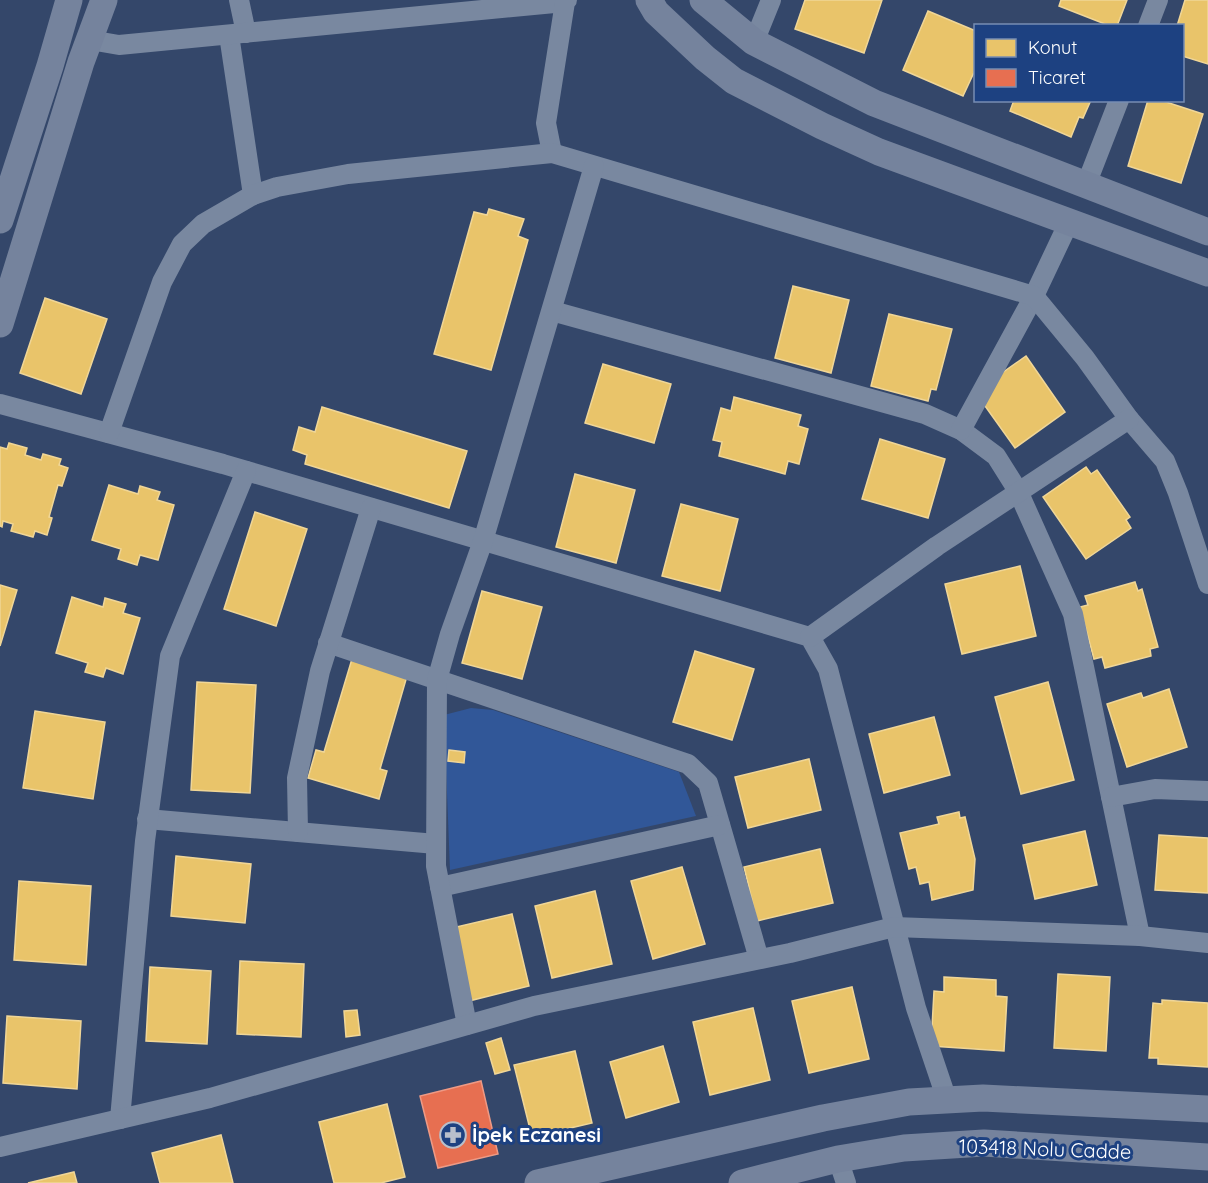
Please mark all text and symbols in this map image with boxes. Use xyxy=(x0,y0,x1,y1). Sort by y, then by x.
legend xyxy=(974,24,1184,102)
text: Konut xyxy=(1028,36,1077,59)
text: Ticaret xyxy=(1028,66,1086,89)
pharmacy icon: İpek Eczanesi xyxy=(438,1120,468,1150)
place label: İpek Eczanesi xyxy=(472,1122,601,1147)
street label: 103418 Nolu Cadde xyxy=(958,1133,1132,1164)

